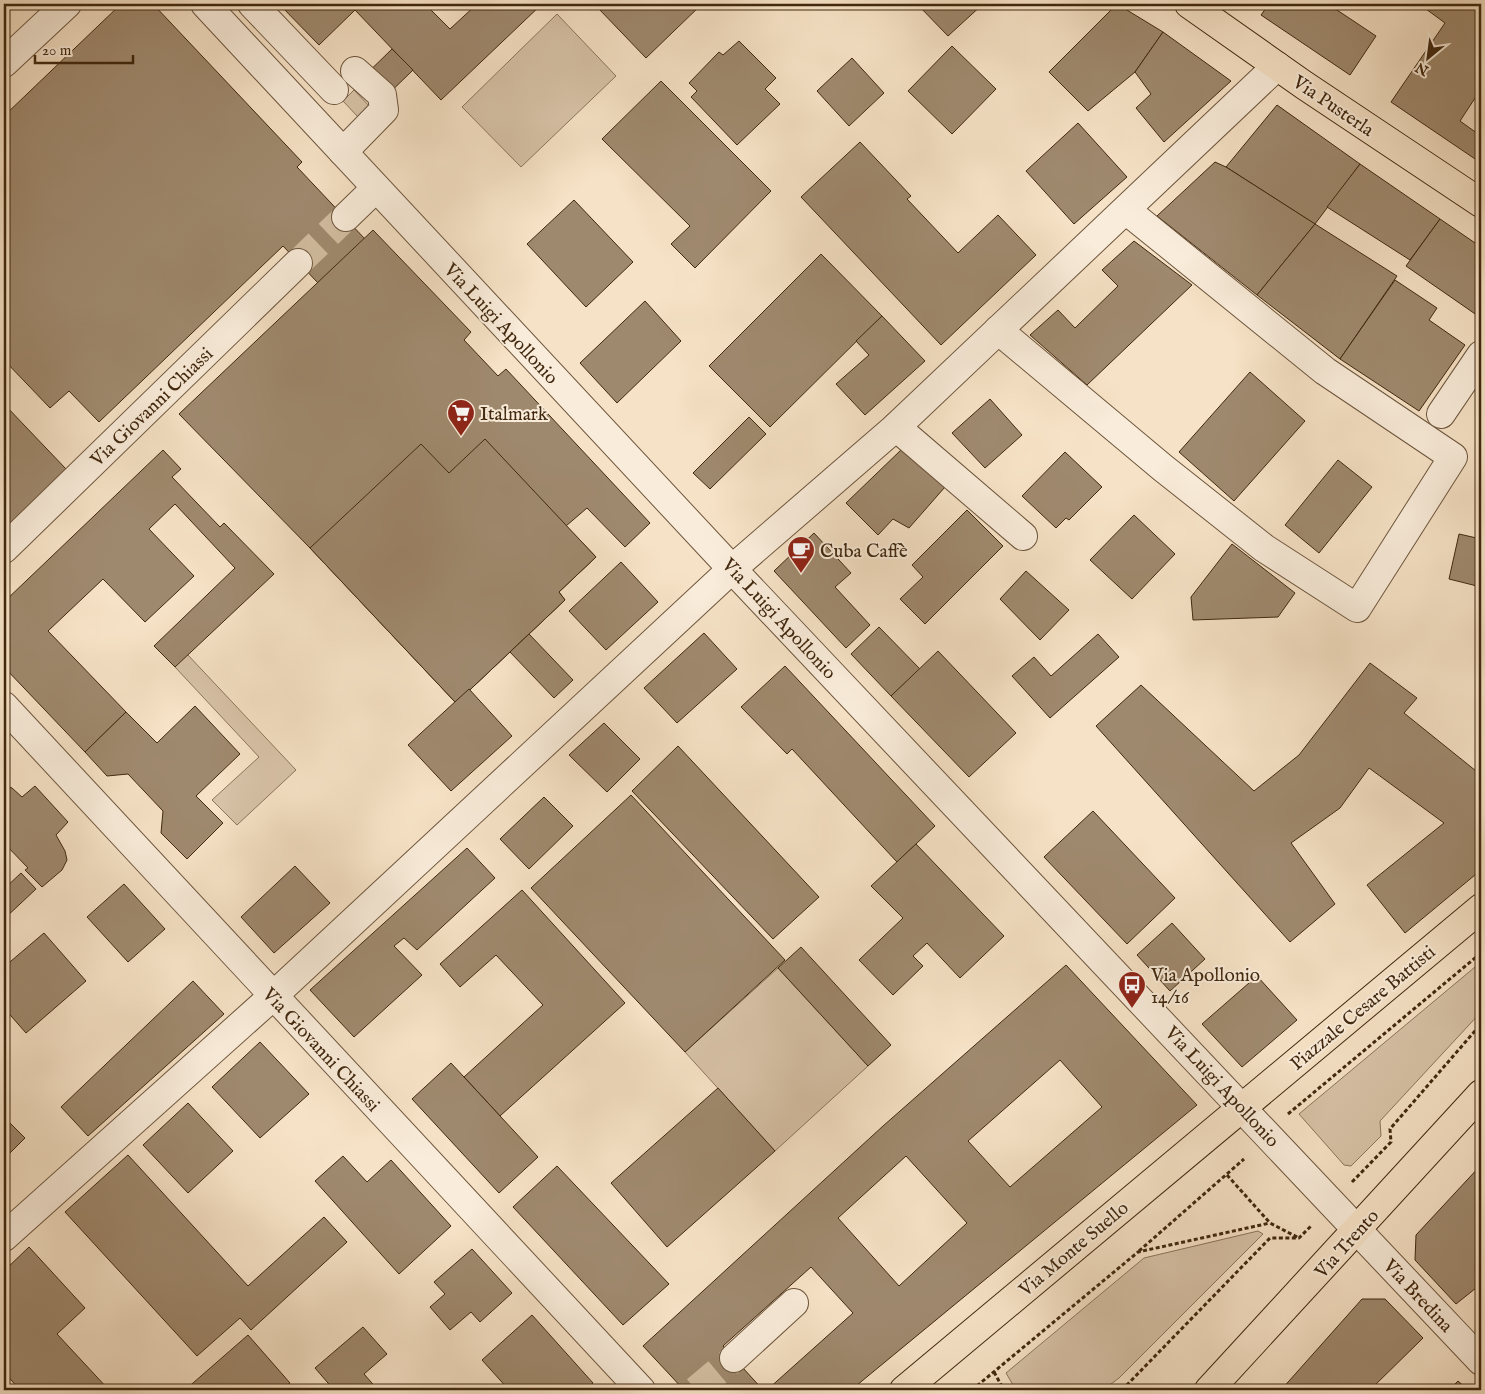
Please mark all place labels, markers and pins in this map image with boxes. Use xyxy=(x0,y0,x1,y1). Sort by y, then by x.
supermarket icon: Italmark xyxy=(446,398,476,437)
place label: Italmark xyxy=(480,403,549,427)
cafe icon: Cuba Caffè xyxy=(786,535,816,574)
place label: Cuba Caffè xyxy=(820,540,908,564)
place label: Via Apollonio 14/16 xyxy=(1150,964,1260,1010)
bus stop icon: Via Apollonio 14/16 xyxy=(1117,970,1147,1009)

